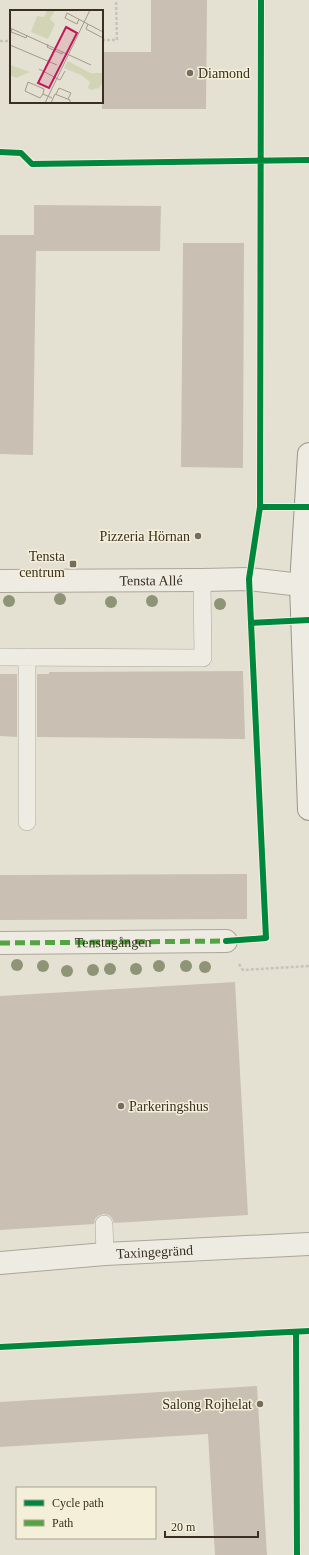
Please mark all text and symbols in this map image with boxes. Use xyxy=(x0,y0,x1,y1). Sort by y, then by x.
inset map xyxy=(10,10,103,103)
place label: Diamond xyxy=(198,66,250,81)
marker: Diamond xyxy=(185,68,195,78)
place label: Pizzeria Hörnan xyxy=(99,529,190,544)
marker: Pizzeria Hörnan xyxy=(193,531,203,541)
place label: Tensta centrum xyxy=(19,549,66,580)
marker: Tensta centrum xyxy=(68,559,78,569)
street label: Tensta Allé xyxy=(119,573,183,588)
street label: Tenstagången xyxy=(75,935,151,950)
place label: Parkeringshus xyxy=(129,1099,208,1114)
marker: Parkeringshus xyxy=(116,1101,126,1111)
street label: Taxingegränd xyxy=(116,1243,193,1261)
place label: Salong Rojhelat xyxy=(162,1397,252,1412)
marker: Salong Rojhelat xyxy=(255,1399,265,1409)
legend xyxy=(16,1487,156,1539)
text: Cycle path xyxy=(52,1496,104,1510)
scale bar xyxy=(165,1513,258,1539)
text: Path xyxy=(52,1516,73,1530)
text: 20 m xyxy=(171,1520,196,1534)

